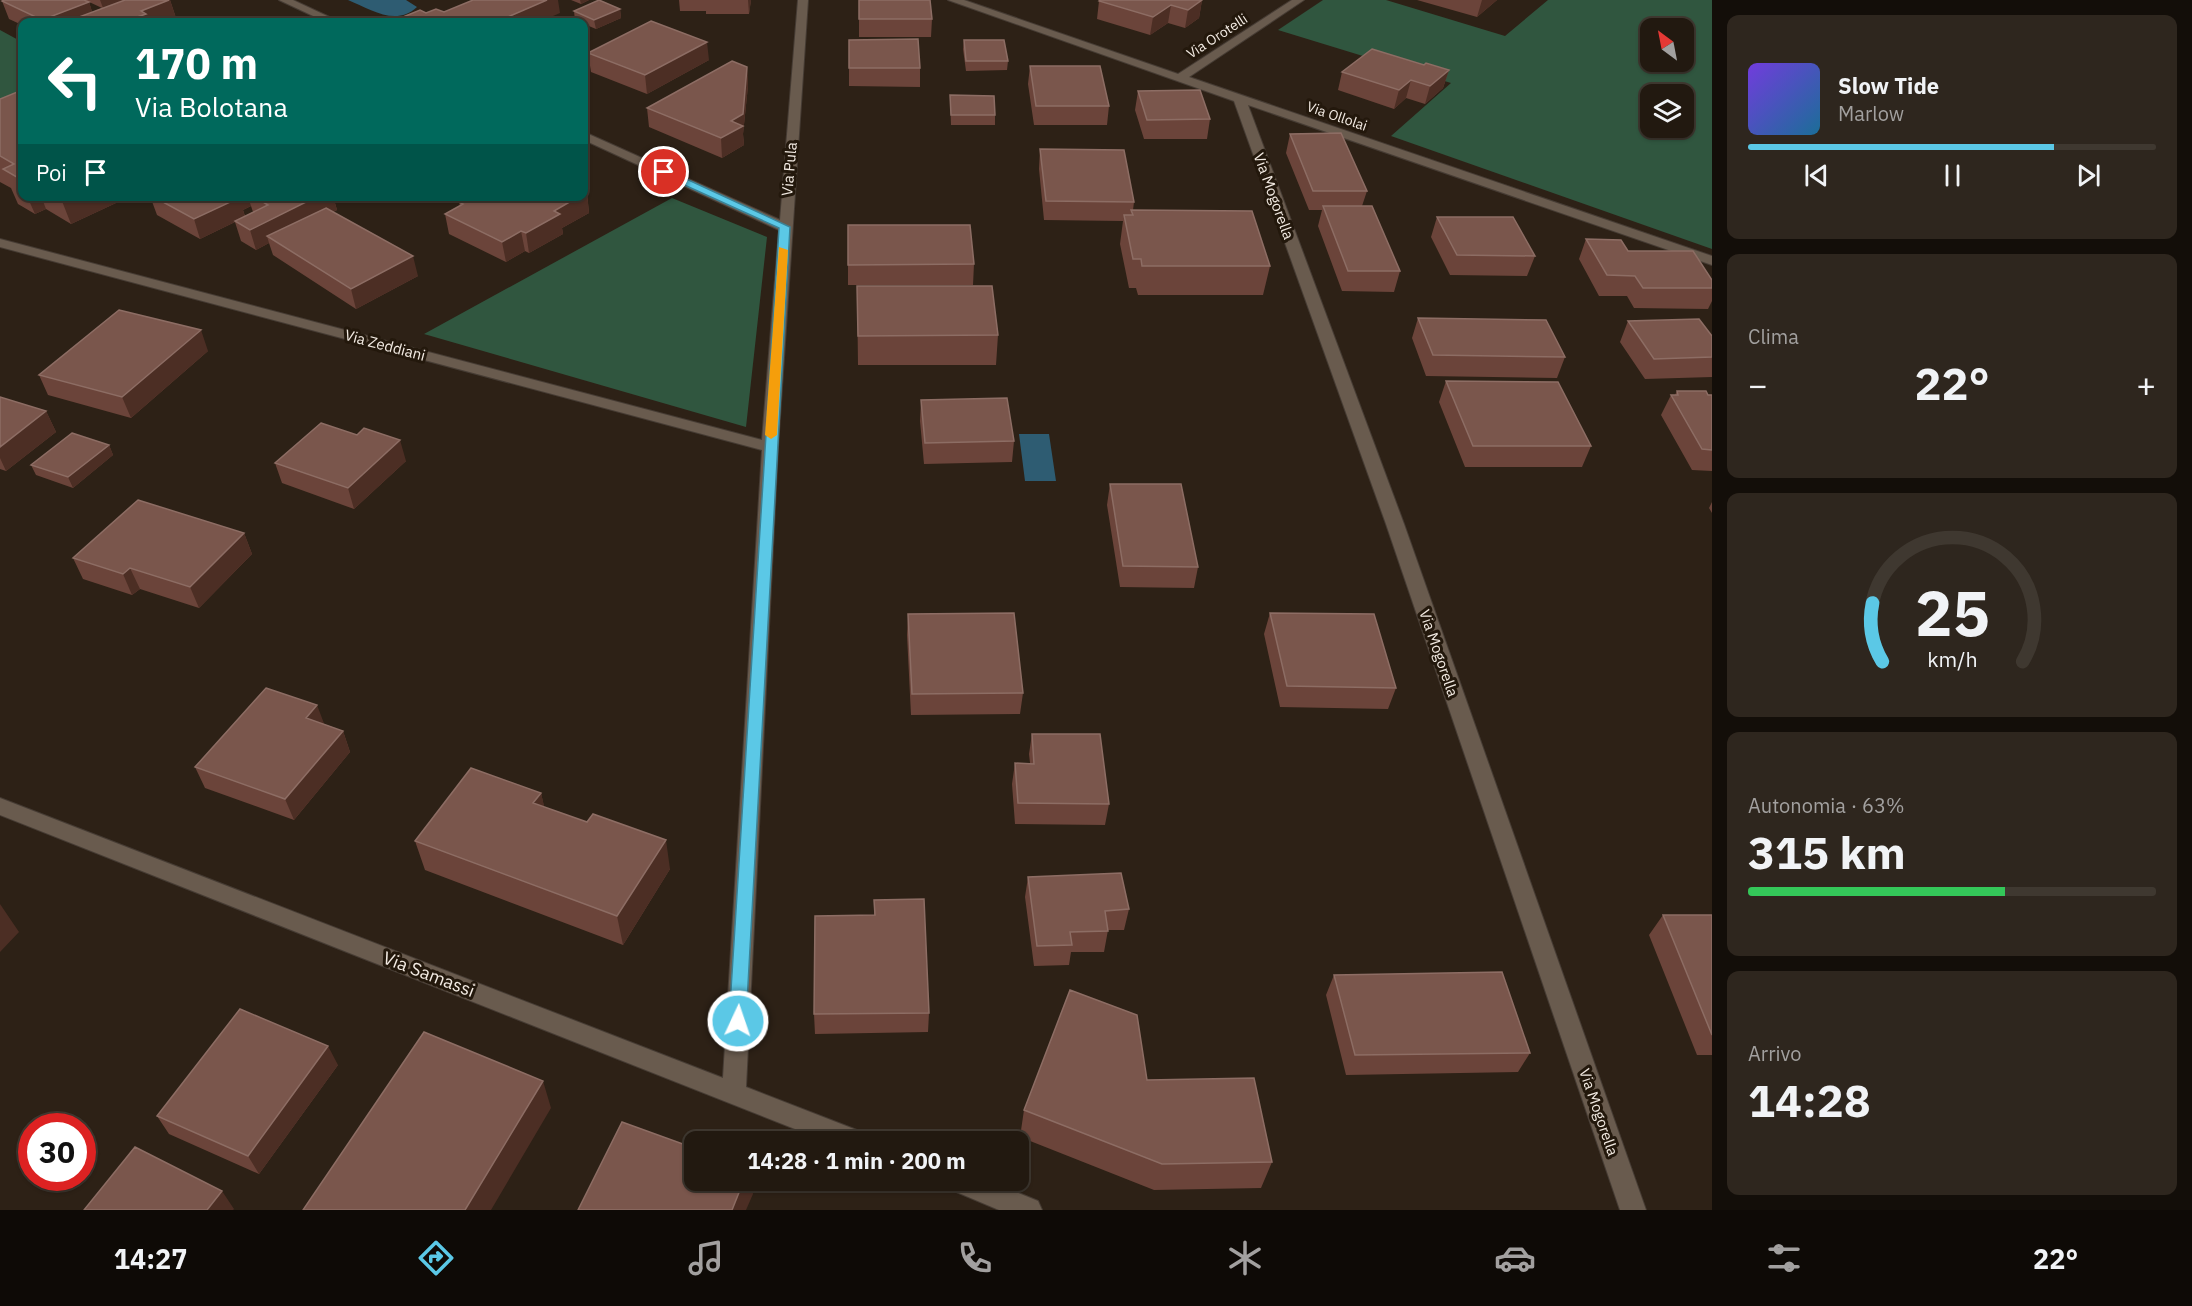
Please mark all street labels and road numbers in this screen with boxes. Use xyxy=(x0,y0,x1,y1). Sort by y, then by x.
street label: Via Orotelli xyxy=(1183,10,1251,62)
street label: Via Ollolai xyxy=(1304,97,1370,135)
street label: Via Pula xyxy=(777,141,801,197)
street label: Via Mogorella xyxy=(1250,150,1298,242)
street label: Via Zeddiani xyxy=(343,325,427,365)
street label: Via Mogorella xyxy=(1415,607,1463,699)
street label: Via Samassi xyxy=(380,946,478,1002)
street label: Via Mogorella xyxy=(1575,1066,1623,1158)

